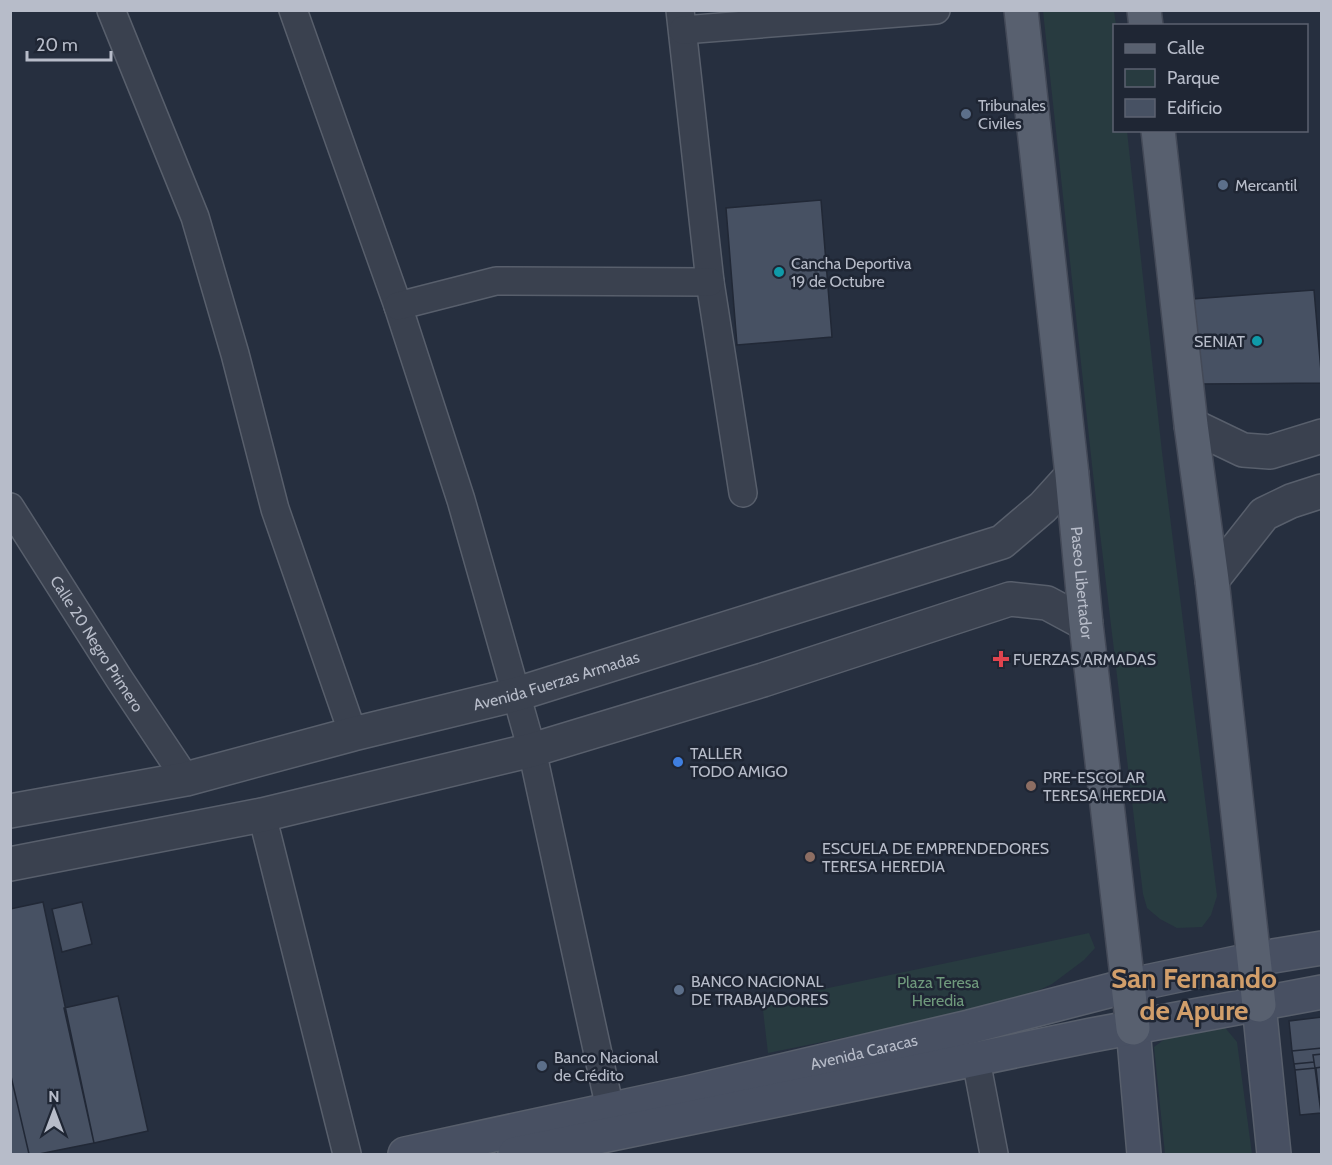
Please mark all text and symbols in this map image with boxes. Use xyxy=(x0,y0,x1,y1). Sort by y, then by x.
scale bar xyxy=(27,24,111,62)
legend xyxy=(1113,24,1308,132)
text: 20 m xyxy=(36,34,78,56)
text: Calle xyxy=(1167,37,1204,59)
text: Parque xyxy=(1167,67,1220,89)
place label: Tribunales Civiles xyxy=(978,96,1046,133)
text: Edificio xyxy=(1167,97,1222,119)
marker: Tribunales Civiles xyxy=(959,107,973,121)
place label: Mercantil xyxy=(1235,176,1297,195)
marker: Mercantil xyxy=(1216,178,1230,192)
place label: Cancha Deportiva 19 de Octubre xyxy=(791,254,912,291)
marker: Cancha Deportiva 19 de Octubre xyxy=(772,265,786,279)
place label: SENIAT xyxy=(1194,332,1245,351)
marker: SENIAT xyxy=(1250,334,1264,348)
street label: Paseo Libertador xyxy=(1067,525,1097,641)
street label: Calle 20 Negro Primero xyxy=(46,572,148,716)
street label: Avenida Fuerzas Armadas xyxy=(471,647,642,714)
place label: FUERZAS ARMADAS xyxy=(1013,650,1156,669)
marker: FUERZAS ARMADAS xyxy=(994,652,1008,666)
place label: TALLER TODO AMIGO xyxy=(690,744,788,781)
marker: TALLER TODO AMIGO xyxy=(671,755,685,769)
place label: PRE-ESCOLAR TERESA HEREDIA xyxy=(1043,768,1166,805)
marker: PRE-ESCOLAR TERESA HEREDIA xyxy=(1024,779,1038,793)
place label: ESCUELA DE EMPRENDEDORES TERESA HEREDIA xyxy=(822,839,1049,876)
marker: ESCUELA DE EMPRENDEDORES TERESA HEREDIA xyxy=(803,850,817,864)
district label: San Fernando de Apure xyxy=(1111,961,1277,1027)
place label: BANCO NACIONAL DE TRABAJADORES xyxy=(691,972,828,1009)
park label: Plaza Teresa Heredia xyxy=(897,973,979,1010)
marker: BANCO NACIONAL DE TRABAJADORES xyxy=(672,983,686,997)
street label: Avenida Caracas xyxy=(808,1030,920,1074)
place label: Banco Nacional de Crédito xyxy=(554,1048,659,1085)
marker: Banco Nacional de Crédito xyxy=(535,1059,549,1073)
north arrow xyxy=(24,1081,84,1141)
text: N xyxy=(48,1087,60,1106)

